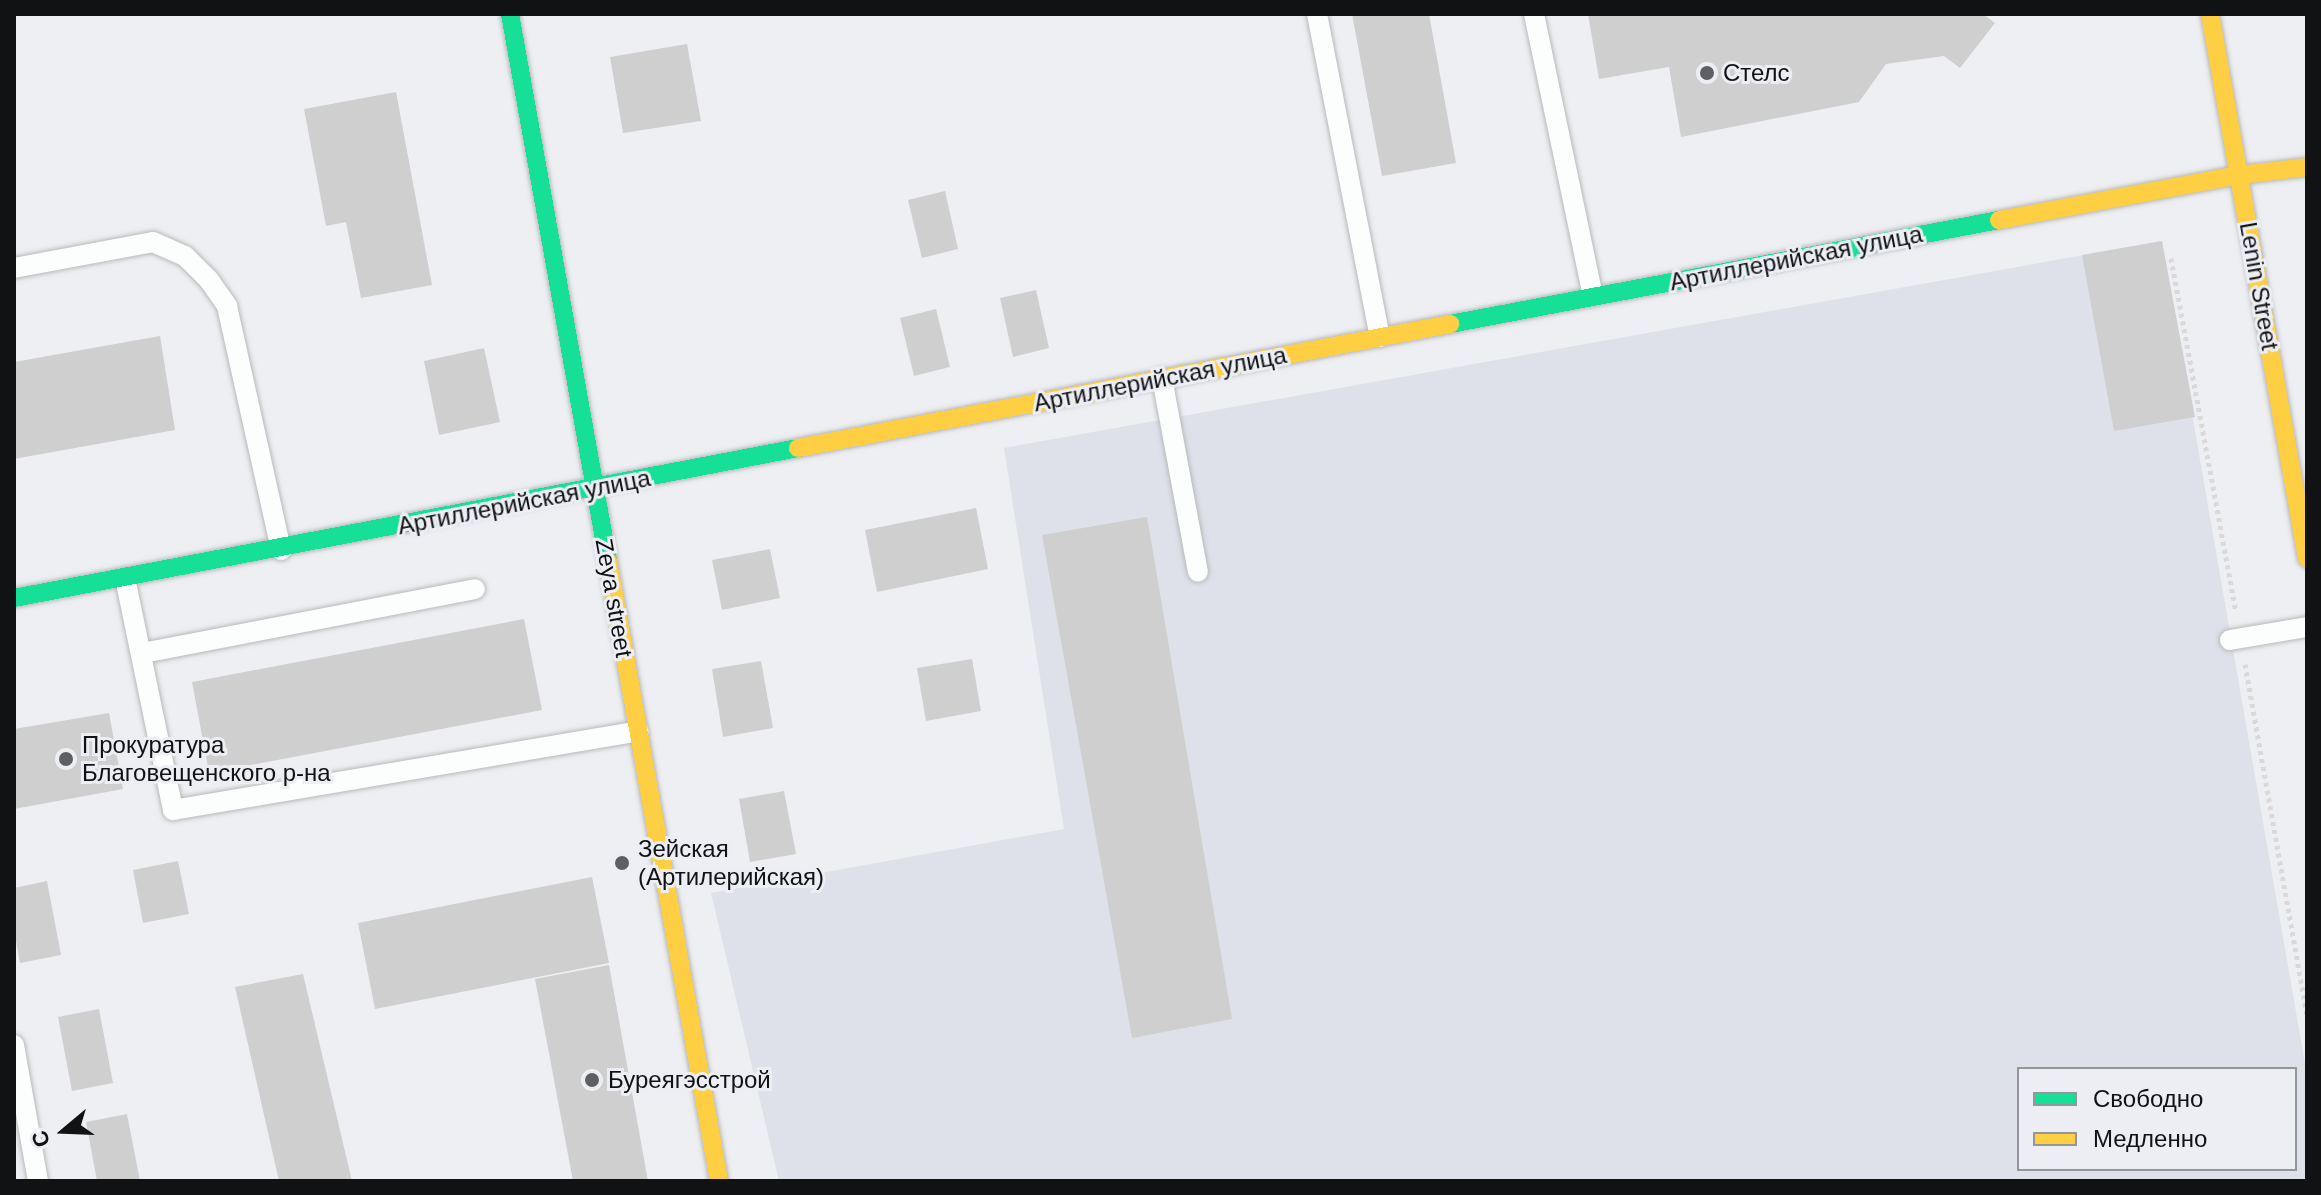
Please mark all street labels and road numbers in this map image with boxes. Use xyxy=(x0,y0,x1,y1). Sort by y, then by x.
street label: Артиллерийская улица xyxy=(1667,219,1925,297)
street label: Lenin Street xyxy=(2234,220,2284,352)
street label: Артиллерийская улица xyxy=(1031,340,1289,418)
street label: Артиллерийская улица xyxy=(395,463,653,541)
street label: Zeya street xyxy=(589,536,639,660)

